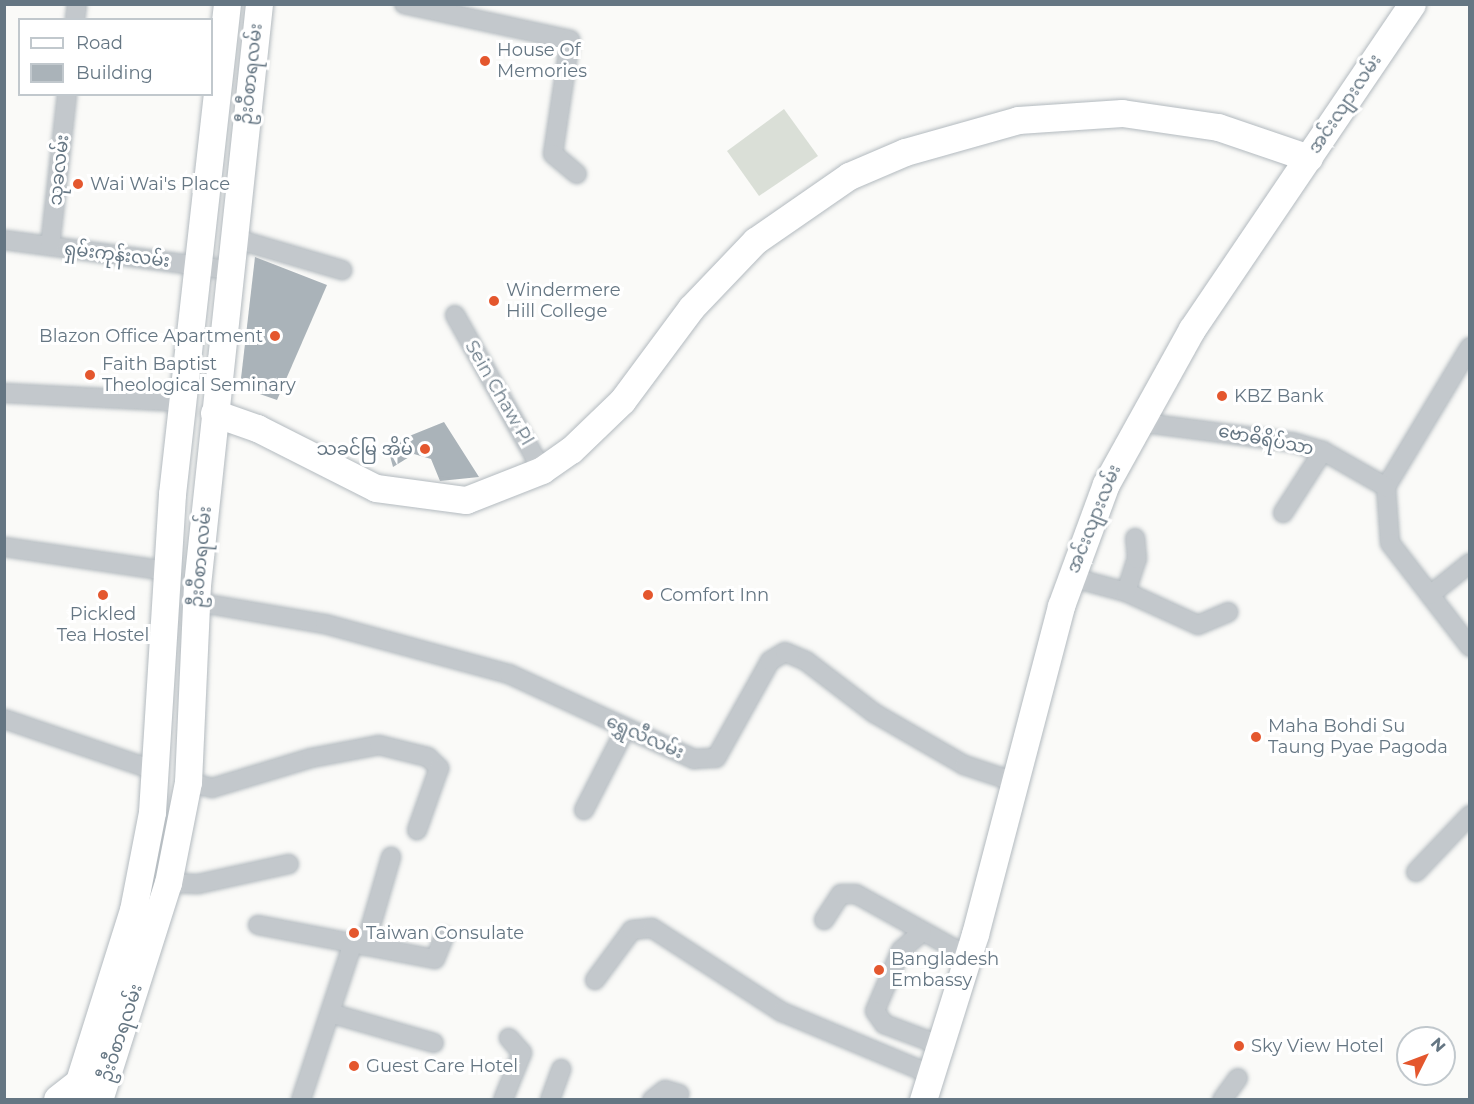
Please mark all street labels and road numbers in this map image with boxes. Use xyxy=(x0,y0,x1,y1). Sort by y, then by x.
street label: ဦးဝီစာရလမ်း xyxy=(235,22,267,126)
street label: အင်းလျားလမ်း xyxy=(1304,50,1386,158)
street label: သုခလမ်း xyxy=(45,134,73,206)
street label: ရှမ်းကုန်းလမ်း xyxy=(63,238,171,272)
street label: Sein Chaw Pl xyxy=(460,337,538,449)
street label: ဗောဓိရိပ်သာ xyxy=(1216,420,1316,460)
street label: အင်းလျားလမ်း xyxy=(1062,462,1126,576)
street label: ဦးဝီစာရလမ်း xyxy=(186,505,216,609)
street label: ရွှေလီလမ်း xyxy=(603,710,687,764)
street label: ဦးဝီစာရလမ်း xyxy=(95,981,147,1085)

